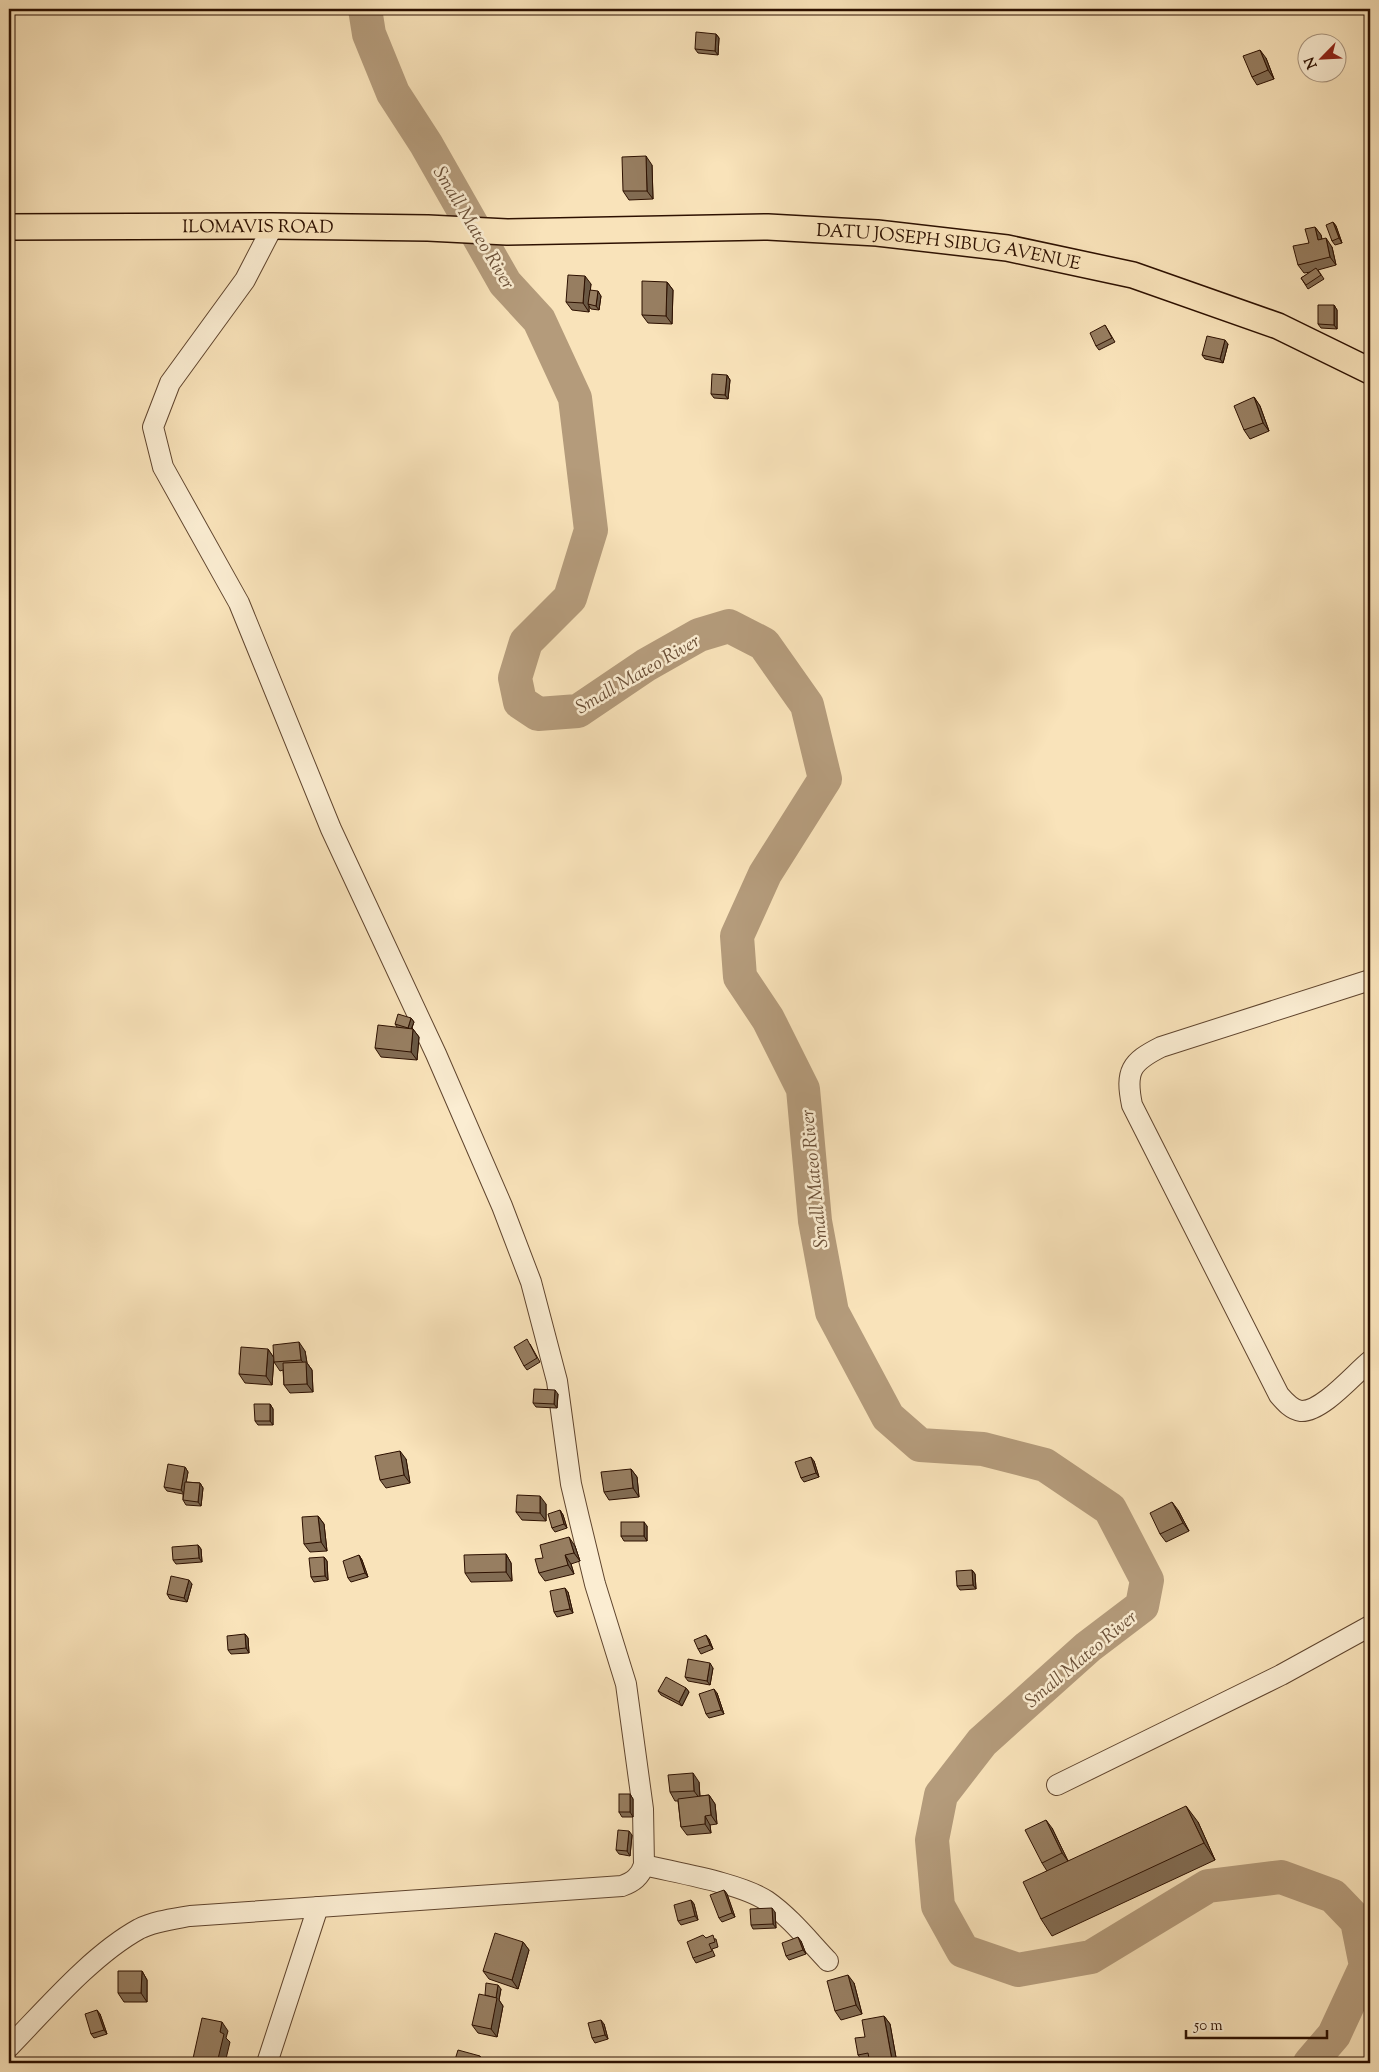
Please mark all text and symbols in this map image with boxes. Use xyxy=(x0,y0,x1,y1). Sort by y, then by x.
north arrow xyxy=(1296,32,1346,82)
text: N xyxy=(1301,53,1323,72)
water label: Small Mateo River xyxy=(425,162,520,295)
street label: ILOMAVIS ROAD xyxy=(182,215,334,242)
street label: DATU JOSEPH SIBUG AVENUE xyxy=(816,219,1083,278)
water label: Small Mateo River xyxy=(571,628,706,722)
water label: Small Mateo River xyxy=(795,1108,836,1249)
water label: Small Mateo River xyxy=(1020,1605,1144,1715)
scale bar xyxy=(1186,2007,1328,2039)
text: 50 m xyxy=(1193,2016,1223,2037)

